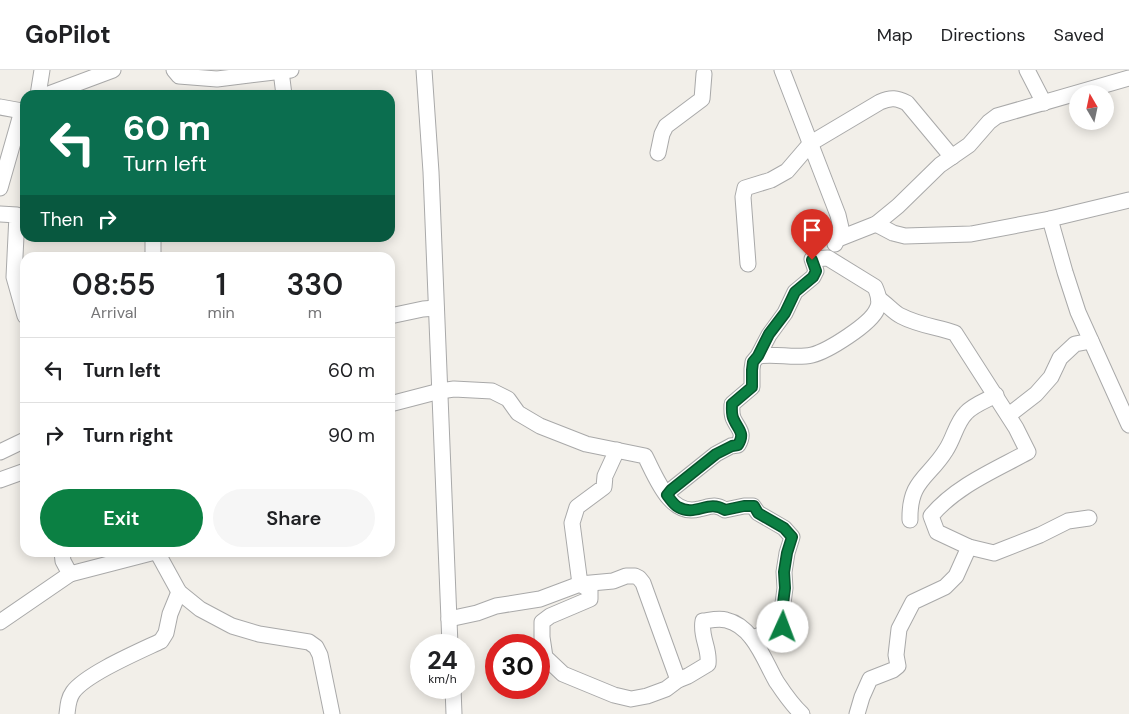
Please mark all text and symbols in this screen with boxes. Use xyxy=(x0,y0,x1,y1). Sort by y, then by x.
text: GoPilot xyxy=(25,19,111,50)
text: Map xyxy=(877,23,913,47)
text: Directions xyxy=(941,23,1026,47)
text: Saved xyxy=(1054,23,1104,47)
north arrow xyxy=(1069,85,1114,130)
map controls xyxy=(1069,85,1114,130)
text: 60 m xyxy=(123,105,211,151)
icon: left xyxy=(40,110,105,175)
text: Turn left xyxy=(123,149,207,178)
icon: right xyxy=(93,205,121,233)
text: Then xyxy=(40,207,83,232)
pin xyxy=(791,209,833,260)
icon: arrive xyxy=(798,216,826,244)
text: 08:55 xyxy=(72,265,156,304)
text: 1 xyxy=(216,265,226,304)
text: 330 xyxy=(286,265,343,304)
text: Arrival xyxy=(90,302,137,323)
text: min xyxy=(207,302,235,323)
text: m xyxy=(308,302,322,323)
icon: left xyxy=(40,356,68,384)
text: Turn left xyxy=(83,358,161,383)
text: 60 m xyxy=(328,358,375,383)
icon: right xyxy=(40,421,68,449)
text: Turn right xyxy=(83,423,173,448)
text: 90 m xyxy=(328,423,375,448)
button: Exit xyxy=(40,489,203,547)
button: Share xyxy=(213,489,375,547)
position arrow xyxy=(756,600,808,652)
speed limit sign: 30 xyxy=(485,634,550,699)
text: 24 xyxy=(427,644,458,677)
text: km/h xyxy=(428,671,457,687)

